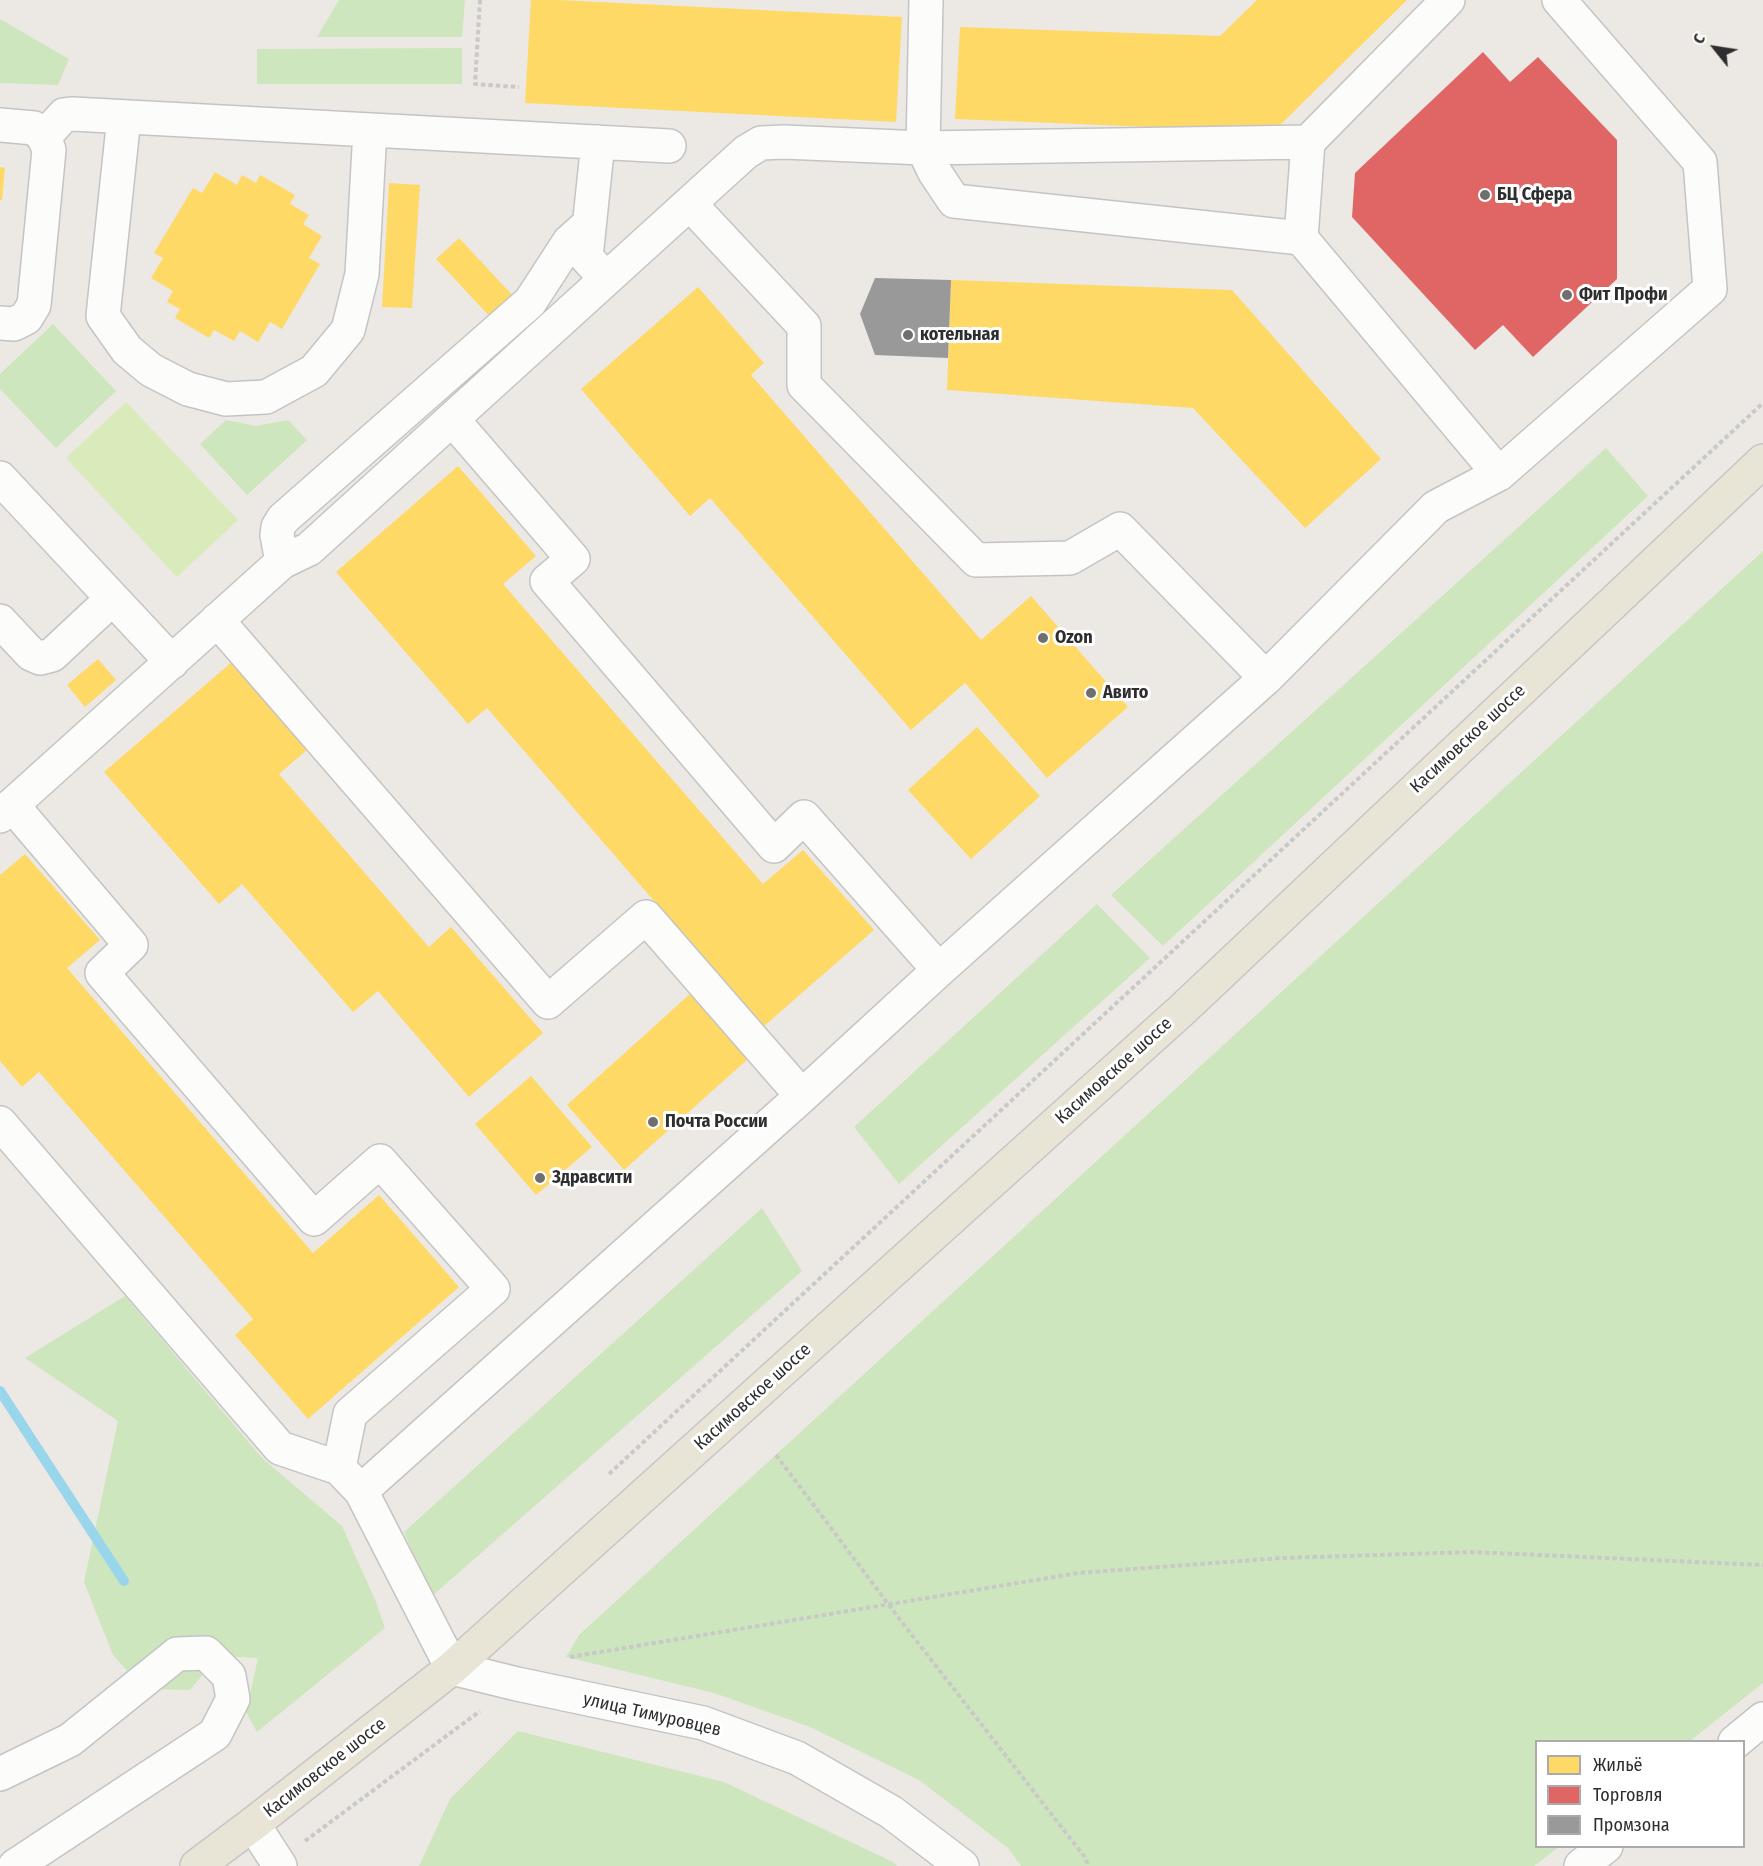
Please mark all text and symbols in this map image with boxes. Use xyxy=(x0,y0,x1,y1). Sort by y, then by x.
north arrow xyxy=(1685,18,1745,78)
text: С xyxy=(1689,30,1709,47)
place label: БЦ Сфера xyxy=(1497,184,1572,206)
marker: БЦ Сфера xyxy=(1478,188,1492,202)
place label: Фит Профи xyxy=(1579,284,1668,306)
marker: Фит Профи xyxy=(1560,288,1574,302)
place label: котельная xyxy=(920,324,1000,346)
marker: котельная xyxy=(901,328,915,342)
place label: Ozon xyxy=(1055,627,1093,649)
marker: Ozon xyxy=(1036,631,1050,645)
street label: Касимовское шоссе xyxy=(1406,680,1530,798)
place label: Авито xyxy=(1103,682,1148,704)
marker: Авито xyxy=(1084,686,1098,700)
street label: Касимовское шоссе xyxy=(1051,1013,1177,1129)
place label: Почта России xyxy=(665,1111,768,1133)
marker: Почта России xyxy=(646,1115,660,1129)
place label: Здравсити xyxy=(552,1167,632,1189)
marker: Здравсити xyxy=(533,1171,547,1185)
street label: Касимовское шоссе xyxy=(690,1339,816,1455)
street label: улица Тимуровцев xyxy=(581,1689,723,1741)
street label: Касимовское шоссе xyxy=(259,1713,391,1823)
legend xyxy=(1535,1740,1745,1848)
text: Жильё xyxy=(1593,1754,1643,1776)
text: Торговля xyxy=(1593,1784,1662,1806)
text: Промзона xyxy=(1593,1814,1670,1836)

